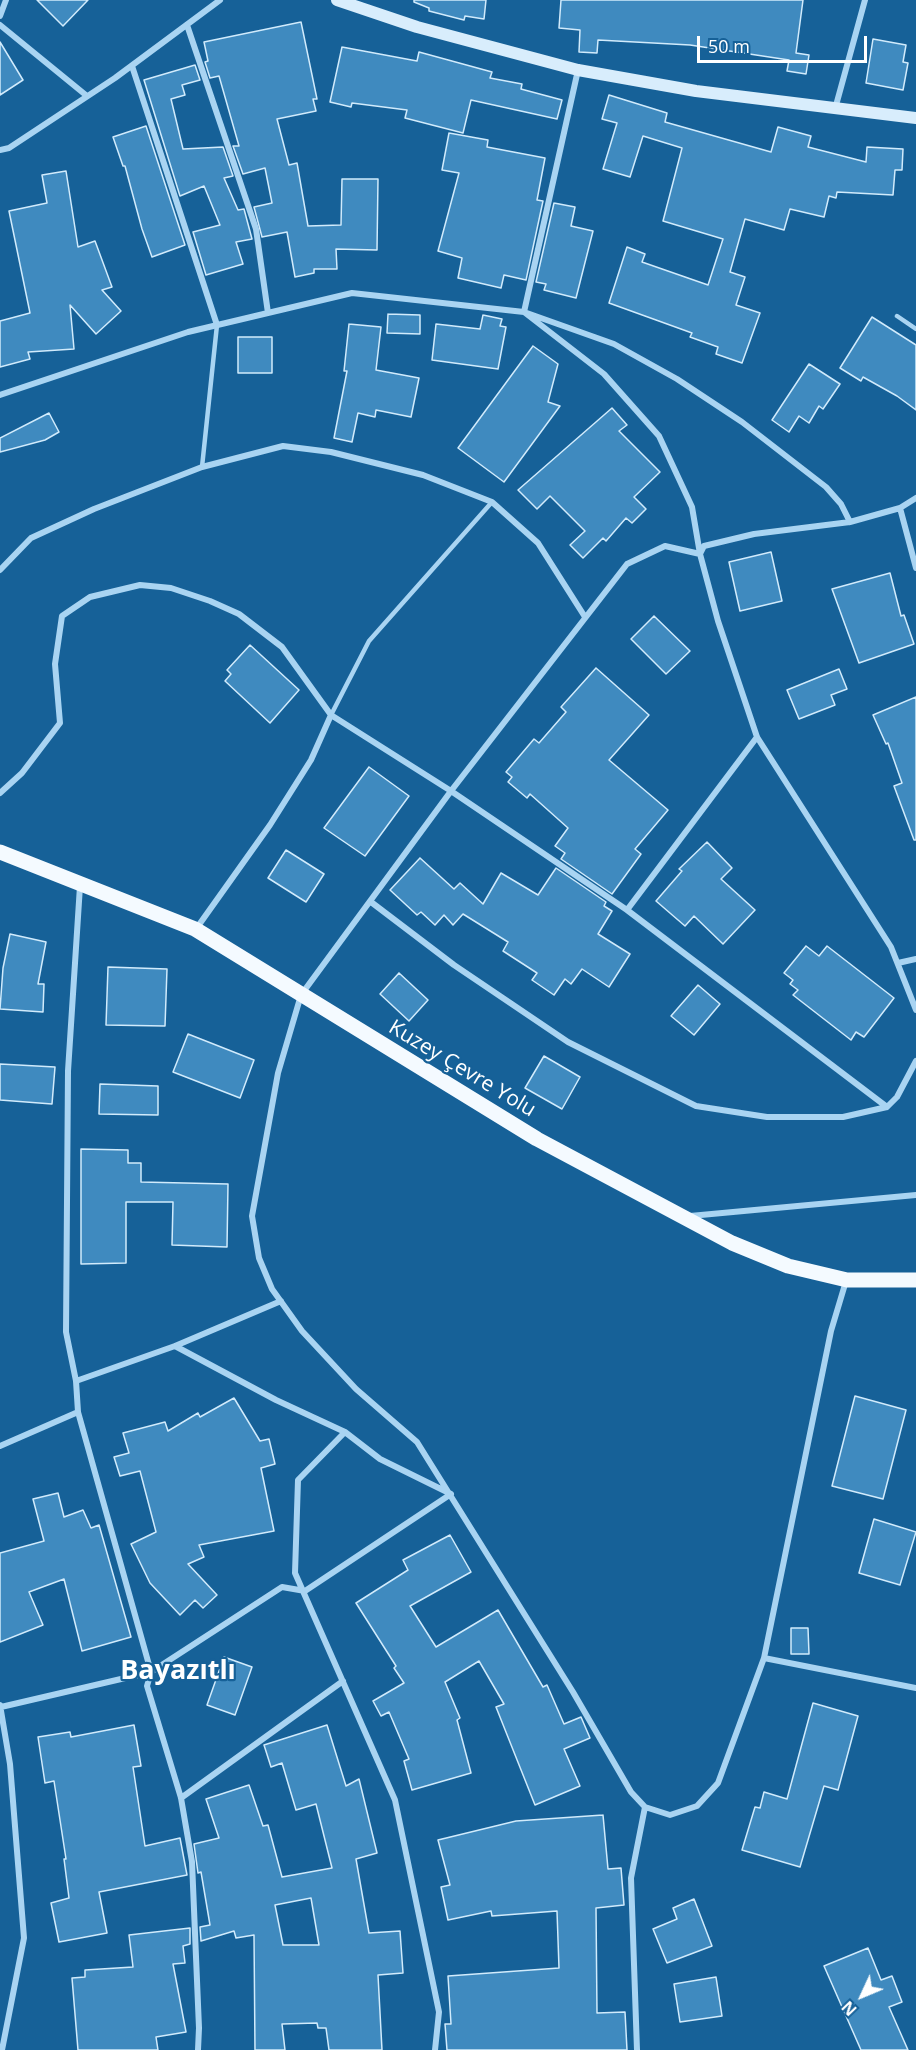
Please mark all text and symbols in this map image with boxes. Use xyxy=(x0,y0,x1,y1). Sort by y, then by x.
scale bar xyxy=(700,24,870,62)
text: 50 m xyxy=(708,34,750,58)
street label: Kuzey Çevre Yolu xyxy=(384,1015,540,1123)
district label: Bayazıtlı xyxy=(120,1655,236,1687)
north arrow xyxy=(832,1966,892,2026)
text: N xyxy=(837,1996,861,2021)

